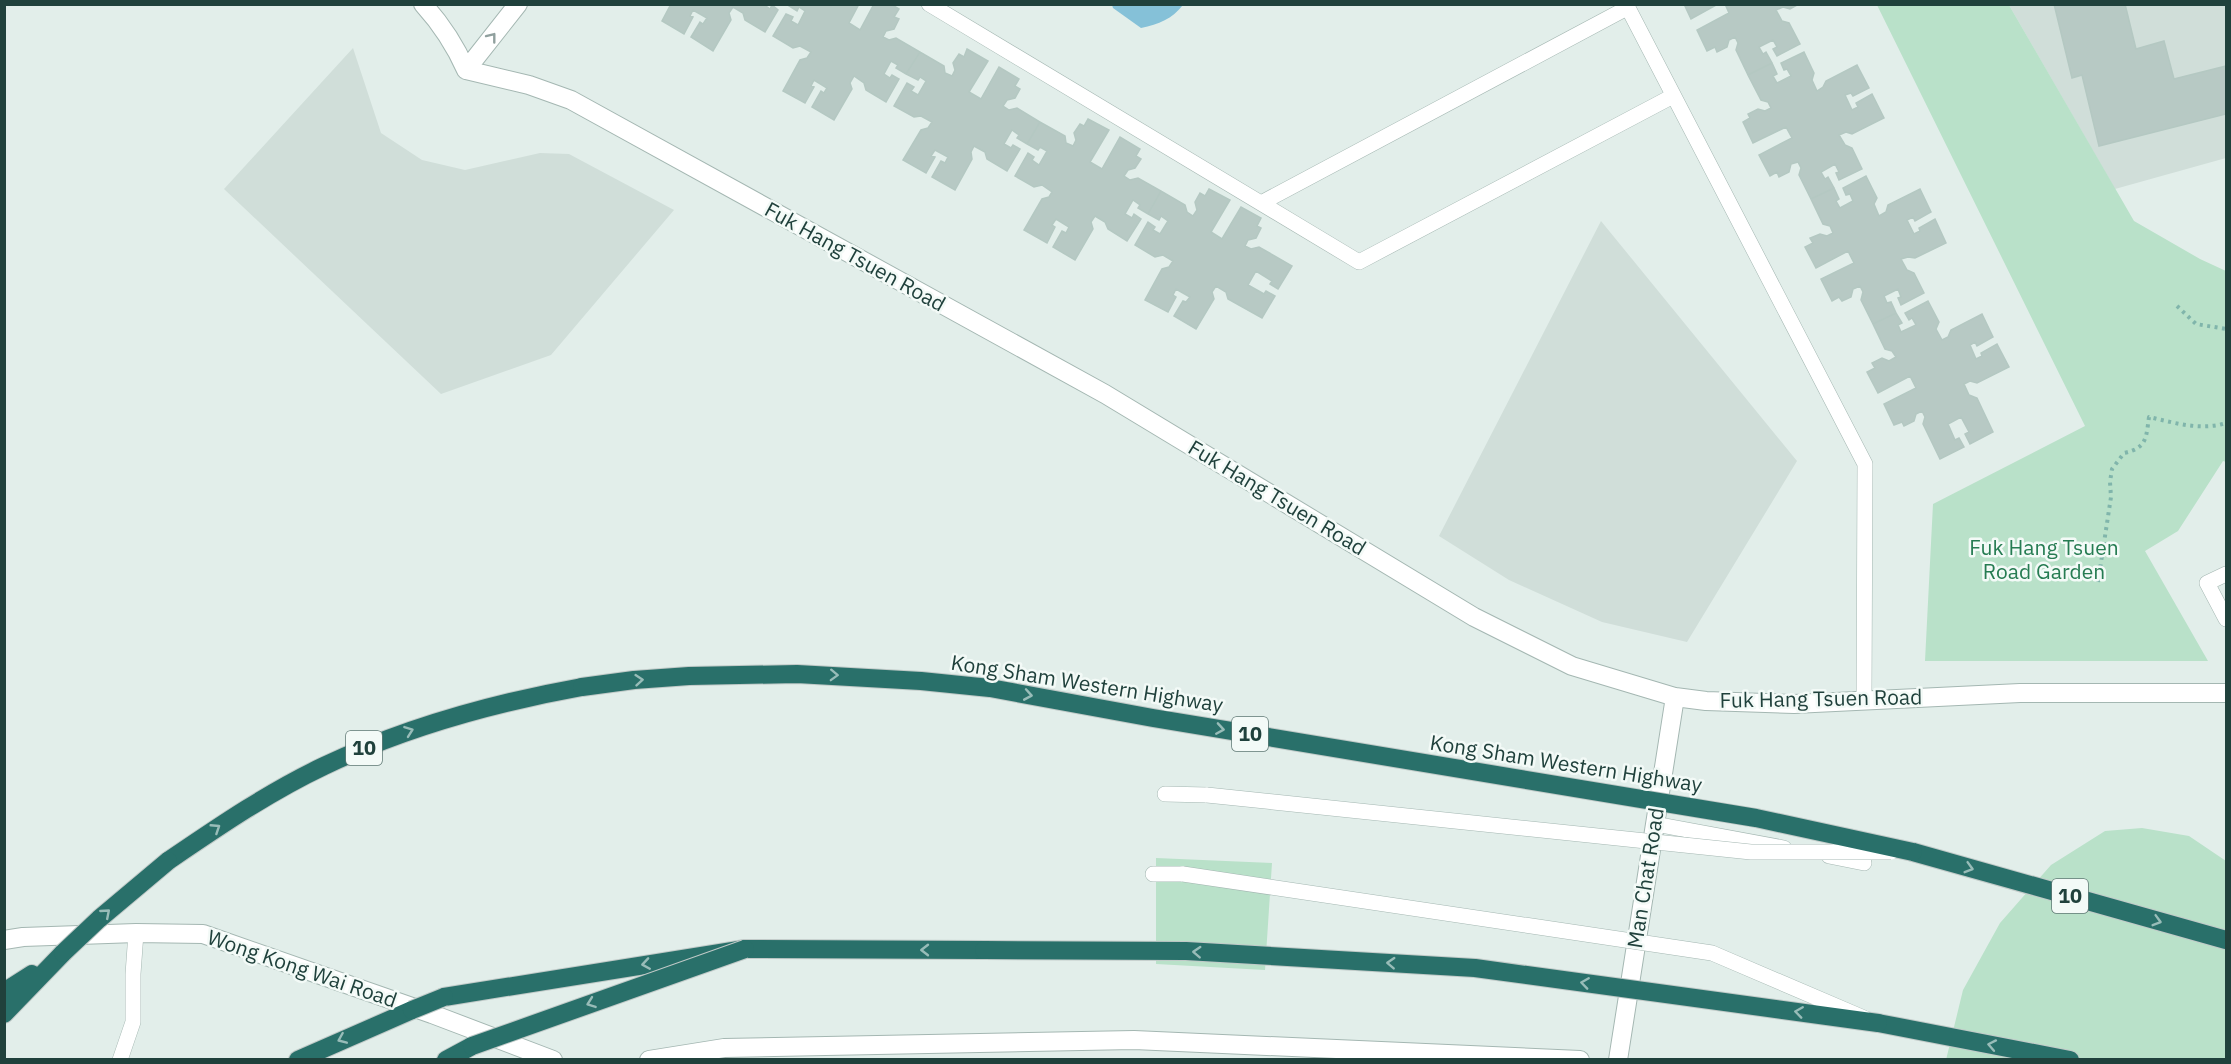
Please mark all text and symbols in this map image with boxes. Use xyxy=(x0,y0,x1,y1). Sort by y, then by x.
one-way arrow xyxy=(484,33,495,44)
street label: Fuk Hang Tsuen Road xyxy=(760,195,951,317)
street label: Fuk Hang Tsuen Road xyxy=(1183,433,1372,561)
park label: Fuk Hang Tsuen Road Garden xyxy=(1969,533,2119,585)
street label: Kong Sham Western Highway xyxy=(949,648,1226,718)
one-way arrow xyxy=(830,669,839,682)
one-way arrow xyxy=(635,674,644,687)
street label: Fuk Hang Tsuen Road xyxy=(1719,682,1923,714)
one-way arrow xyxy=(1023,688,1033,701)
road number: 10 xyxy=(1232,717,1268,751)
one-way arrow xyxy=(1215,722,1225,734)
one-way arrow xyxy=(403,726,414,739)
street label: Kong Sham Western Highway xyxy=(1428,728,1705,798)
road number: 10 xyxy=(346,731,382,765)
street label: Man Chat Road xyxy=(1620,806,1670,950)
one-way arrow xyxy=(210,824,221,835)
one-way arrow xyxy=(1963,861,1974,873)
road number: 10 xyxy=(2052,879,2088,913)
one-way arrow xyxy=(99,909,110,920)
one-way arrow xyxy=(2151,914,2162,926)
street label: Wong Kong Wai Road xyxy=(204,922,401,1014)
one-way arrow xyxy=(921,944,930,956)
one-way arrow xyxy=(1192,945,1201,958)
one-way arrow xyxy=(641,957,651,970)
one-way arrow xyxy=(1387,957,1396,970)
one-way arrow xyxy=(1581,977,1590,990)
one-way arrow xyxy=(586,996,597,1009)
one-way arrow xyxy=(1795,1007,1804,1019)
one-way arrow xyxy=(337,1032,348,1044)
one-way arrow xyxy=(1988,1039,1998,1052)

